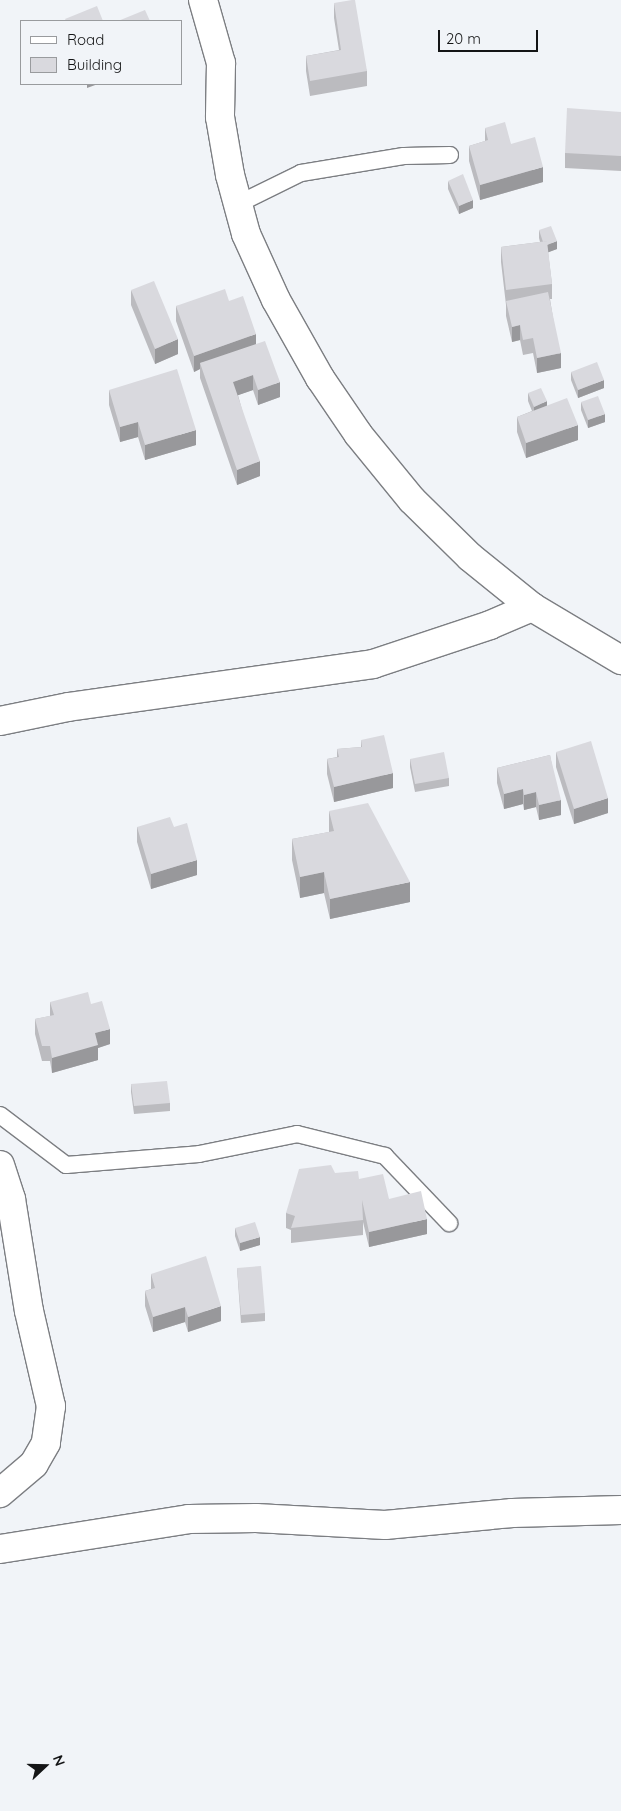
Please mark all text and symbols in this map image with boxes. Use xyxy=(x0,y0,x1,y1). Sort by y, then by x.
legend xyxy=(20,20,182,85)
scale bar xyxy=(441,20,541,52)
text: 20 m xyxy=(446,29,481,48)
text: Road xyxy=(67,30,104,49)
text: Building xyxy=(67,55,122,74)
north arrow xyxy=(20,1741,70,1791)
text: N xyxy=(49,1753,69,1769)

